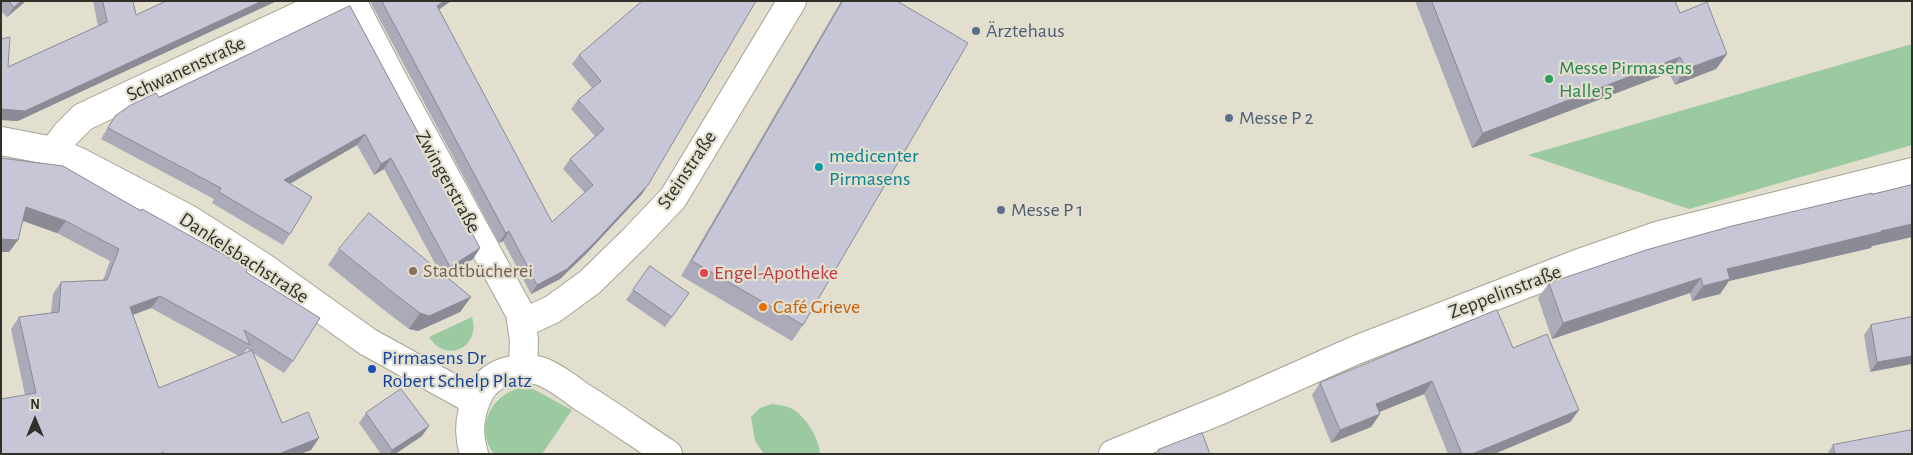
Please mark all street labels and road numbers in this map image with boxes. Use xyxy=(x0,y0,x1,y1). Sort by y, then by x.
street label: Schwanenstraße xyxy=(123,31,249,107)
street label: Zwingerstraße xyxy=(410,126,486,238)
street label: Steinstraße xyxy=(652,126,722,214)
street label: Dankelsbachstraße xyxy=(175,207,313,309)
street label: Zeppelinstraße xyxy=(1445,260,1565,324)

